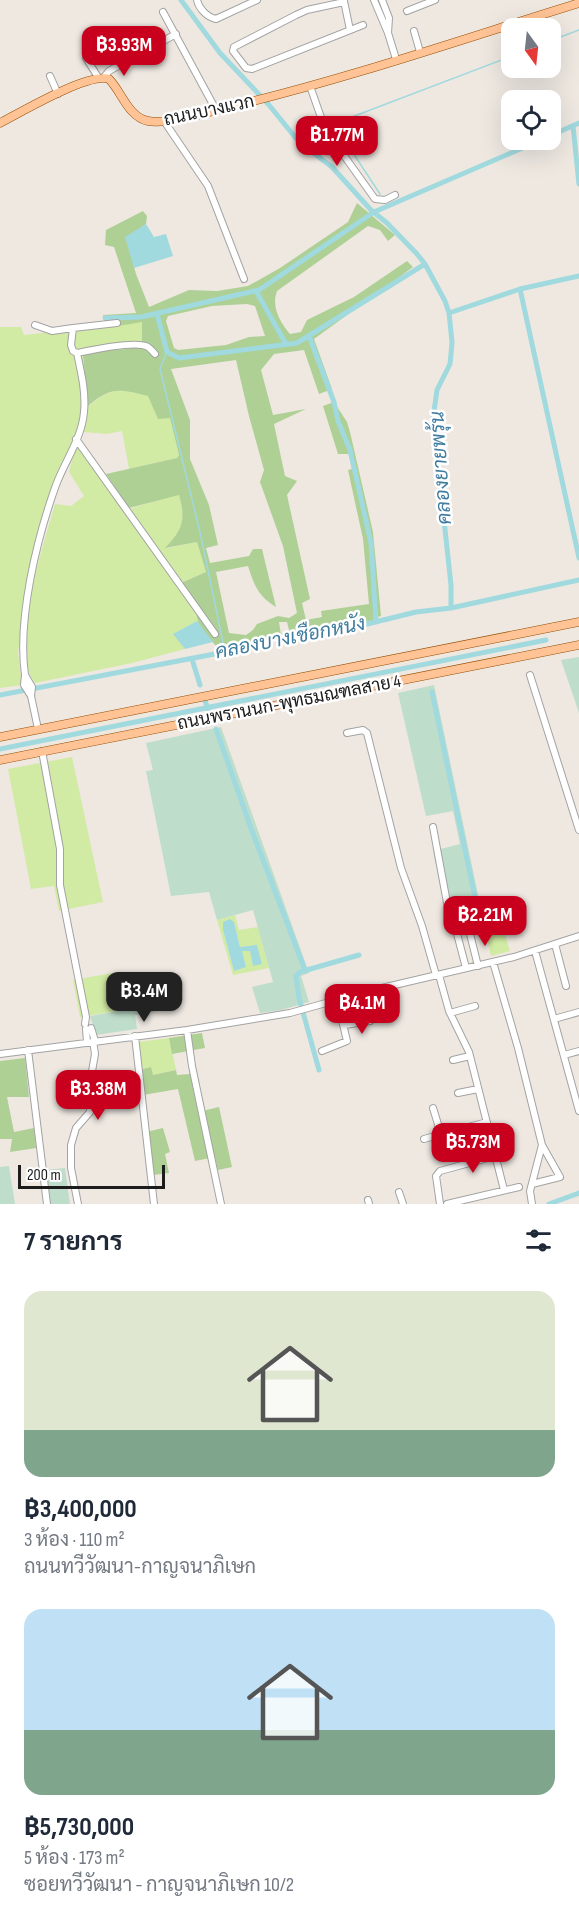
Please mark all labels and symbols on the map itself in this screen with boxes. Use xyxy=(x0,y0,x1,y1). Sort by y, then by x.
north arrow xyxy=(501,18,561,78)
pin: ฿3.93M xyxy=(75,26,173,77)
street label: ถนนบางแวก xyxy=(162,91,256,130)
pin: ฿1.77M xyxy=(288,116,386,167)
water label: คลองยายพรุ้น xyxy=(423,410,458,526)
water label: คลองบางเชือกหนัง xyxy=(213,610,367,664)
street label: ถนนพรานนก-พุทธมณฑลสาย 4 xyxy=(176,670,403,735)
pin: ฿2.21M xyxy=(436,896,534,947)
pin: ฿3.4M xyxy=(102,972,186,1023)
pin: ฿4.1M xyxy=(320,984,404,1035)
pin: ฿3.38M xyxy=(49,1070,147,1121)
pin: ฿5.73M xyxy=(424,1123,522,1174)
scale bar xyxy=(18,1162,165,1190)

